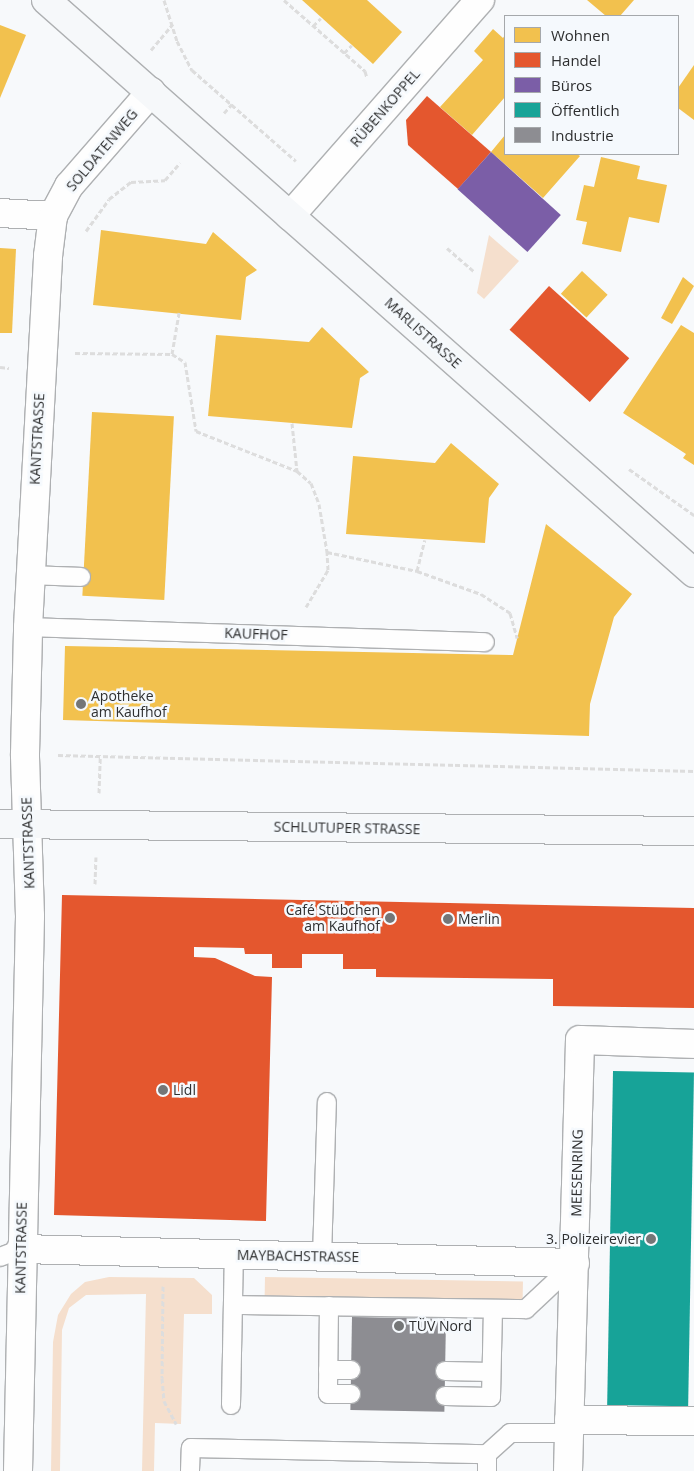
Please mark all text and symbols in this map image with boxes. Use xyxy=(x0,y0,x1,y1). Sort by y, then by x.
legend xyxy=(504,15,679,155)
text: Wohnen xyxy=(551,25,610,45)
text: Handel xyxy=(551,50,601,70)
street label: RÜBENKOPPEL xyxy=(347,66,423,150)
text: Büros xyxy=(551,75,592,95)
text: Öffentlich xyxy=(551,100,620,120)
street label: SOLDATENWEG xyxy=(63,106,141,194)
text: Industrie xyxy=(551,125,614,145)
street label: MARLISTRASSE xyxy=(381,294,465,372)
street label: KANTSTRASSE xyxy=(26,393,48,485)
street label: KAUFHOF xyxy=(224,625,288,643)
place label: Apotheke am Kaufhof xyxy=(91,688,167,720)
marker: Apotheke am Kaufhof xyxy=(75,698,87,710)
street label: KANTSTRASSE xyxy=(18,797,38,889)
street label: SCHLUTUPER STRASSE xyxy=(273,818,421,838)
place label: Café Stübchen am Kaufhof xyxy=(286,902,380,934)
place label: Merlin xyxy=(458,911,500,927)
marker: Café Stübchen am Kaufhof xyxy=(384,912,396,924)
marker: Merlin xyxy=(442,913,454,925)
place label: Lidl xyxy=(173,1082,196,1098)
marker: Lidl xyxy=(157,1084,169,1096)
street label: MEESENRING xyxy=(568,1129,586,1217)
street label: KANTSTRASSE xyxy=(12,1202,30,1294)
place label: 3. Polizeirevier xyxy=(546,1231,641,1247)
marker: 3. Polizeirevier xyxy=(645,1233,657,1245)
street label: MAYBACHSTRASSE xyxy=(237,1247,359,1265)
place label: TÜV Nord xyxy=(409,1318,472,1334)
marker: TÜV Nord xyxy=(393,1320,405,1332)

